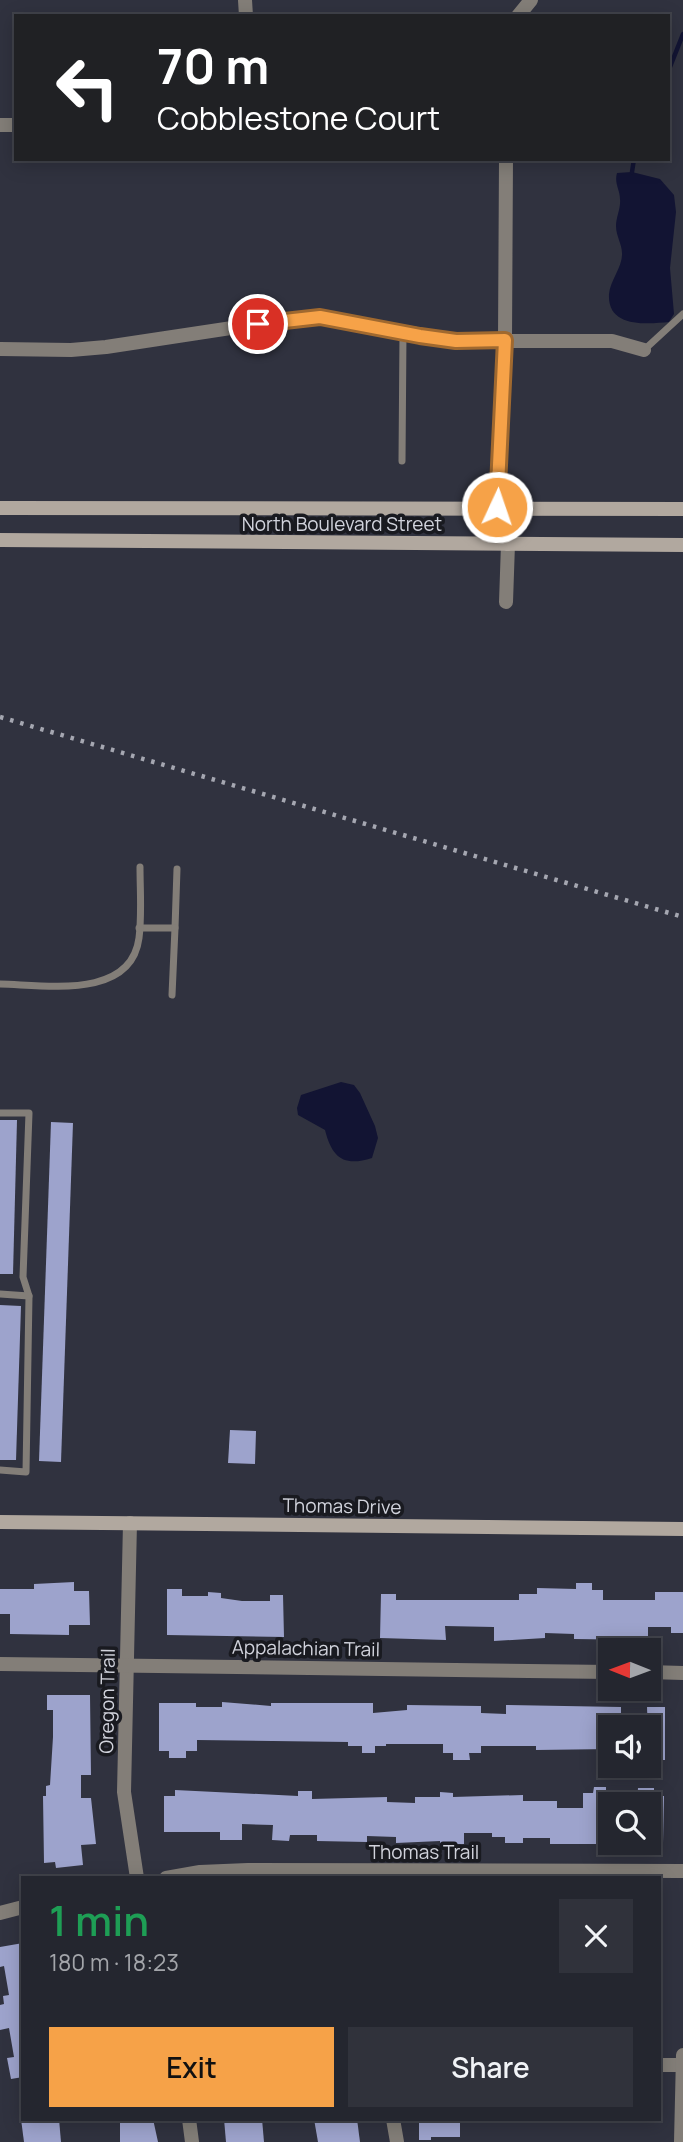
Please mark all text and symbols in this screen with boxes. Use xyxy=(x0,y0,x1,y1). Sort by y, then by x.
text: 70 m xyxy=(157,32,269,99)
icon: left xyxy=(42,42,133,133)
text: Cobblestone Court xyxy=(157,96,440,140)
pin xyxy=(228,294,288,354)
icon: arrive xyxy=(239,305,277,343)
position arrow xyxy=(460,470,534,544)
street label: North Boulevard Street xyxy=(242,511,442,537)
street label: Thomas Drive xyxy=(282,1492,402,1520)
street label: Appalachian Trail xyxy=(232,1634,380,1662)
north arrow xyxy=(598,1638,662,1701)
map controls xyxy=(598,1638,661,1855)
street label: Oregon Trail xyxy=(93,1648,121,1754)
button: sound xyxy=(598,1715,661,1778)
button: search xyxy=(598,1792,661,1855)
street label: Thomas Trail xyxy=(369,1839,479,1865)
text: 1 min xyxy=(49,1891,149,1949)
button: close xyxy=(559,1899,633,1973)
text: 180 m · 18:23 xyxy=(49,1946,179,1978)
button: Exit xyxy=(49,2027,334,2107)
button: Share xyxy=(348,2027,633,2107)

